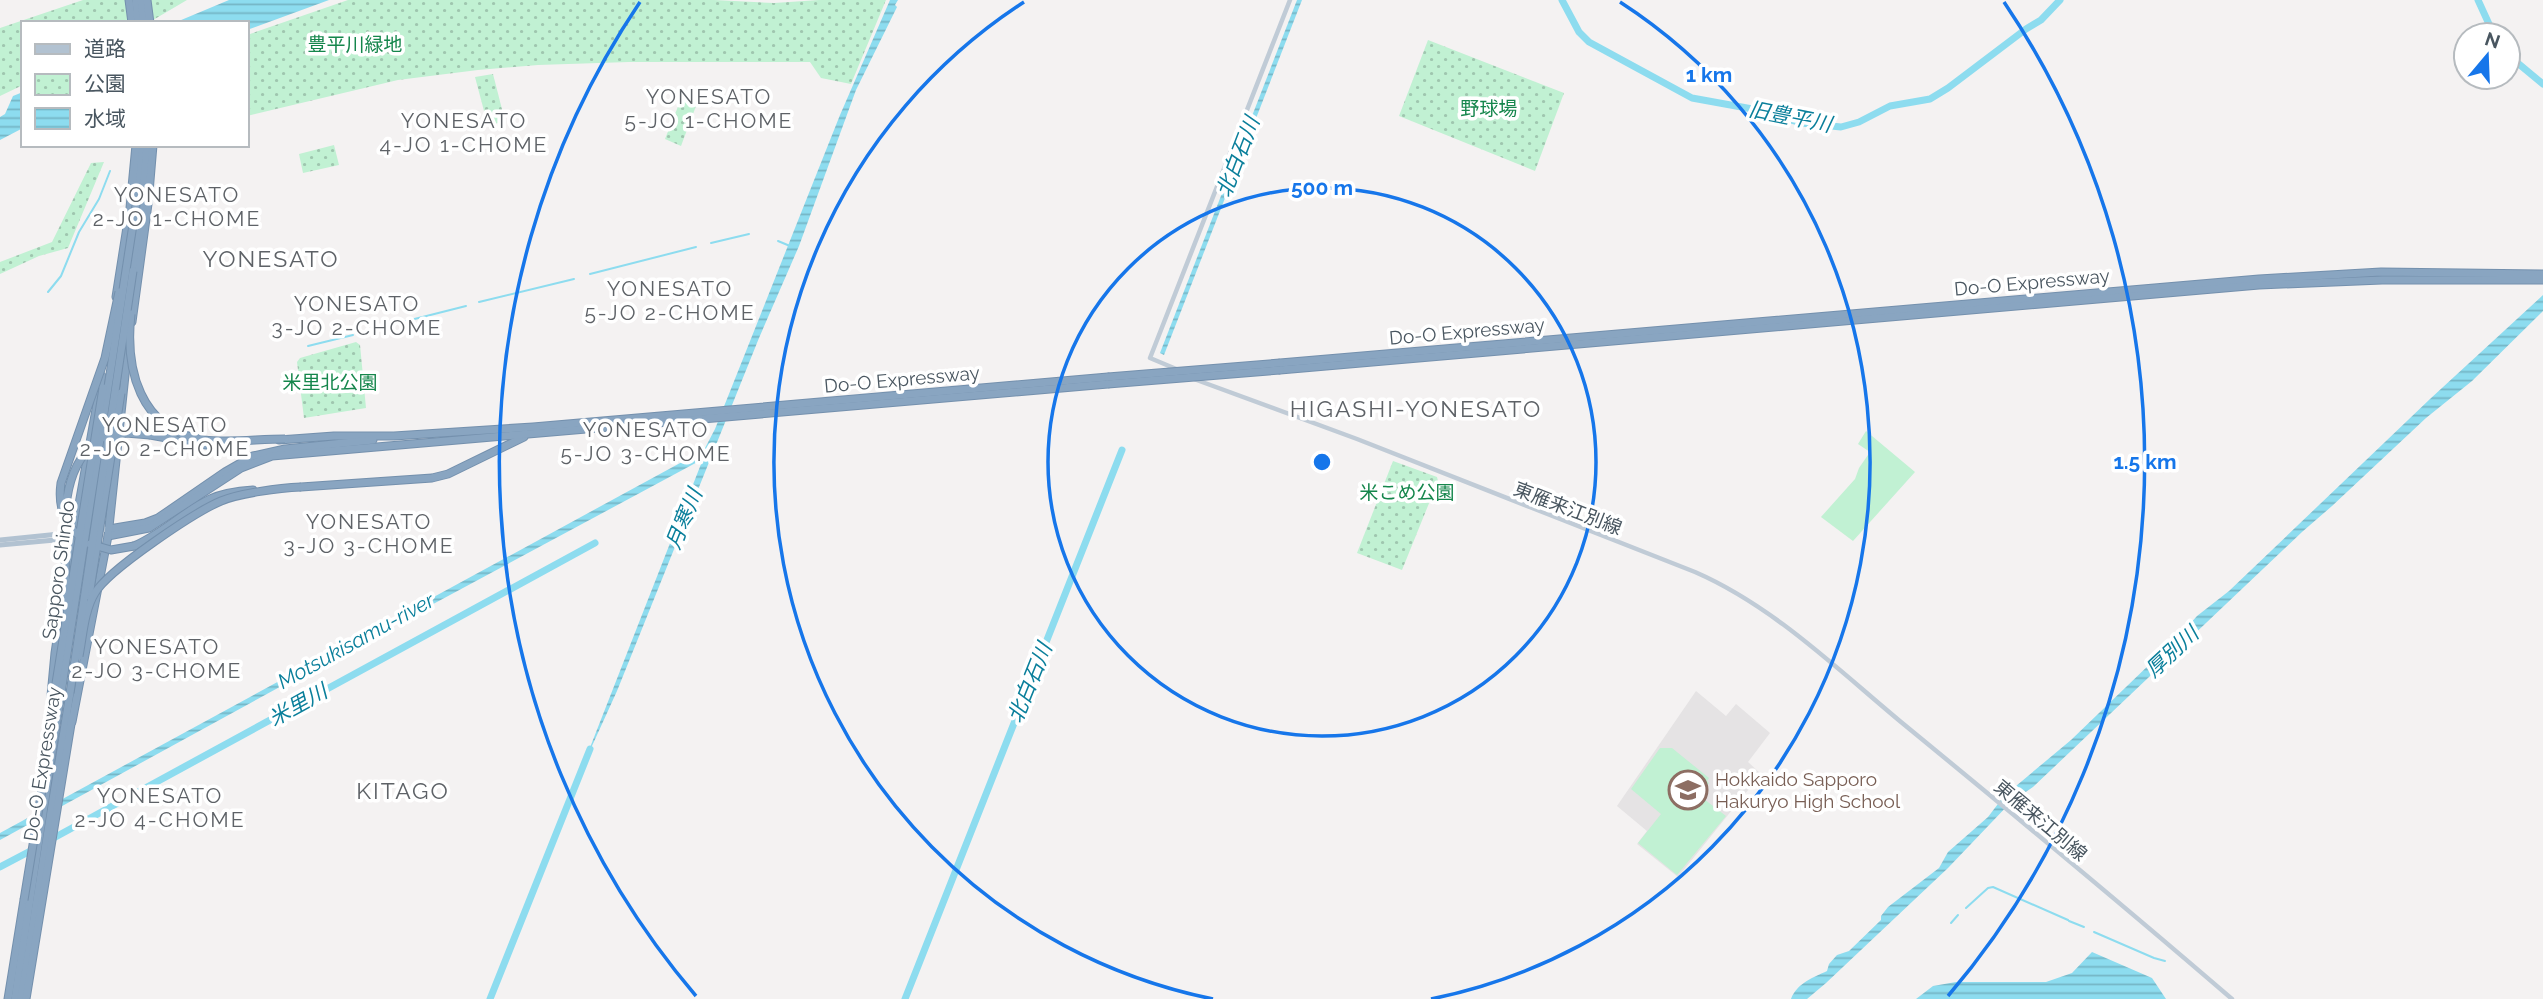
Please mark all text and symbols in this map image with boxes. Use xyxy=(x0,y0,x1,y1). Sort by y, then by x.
legend xyxy=(21,21,248,147)
north arrow xyxy=(2452,21,2522,91)
text: N xyxy=(2482,27,2503,53)
park label: 豊平川緑地 xyxy=(307,33,403,55)
text: 道路 xyxy=(84,36,126,61)
text: 1 km xyxy=(1686,62,1732,87)
text: 公園 xyxy=(84,71,126,96)
district label: YONESATO 5-JO 1-CHOME xyxy=(625,84,793,133)
water label: 旧豊平川 xyxy=(1746,96,1836,137)
park label: 野球場 xyxy=(1460,97,1518,119)
text: 水域 xyxy=(84,106,126,131)
district label: YONESATO 4-JO 1-CHOME xyxy=(380,108,548,157)
water label: 北白石川 xyxy=(1211,111,1265,201)
text: 500 m xyxy=(1291,175,1353,200)
district label: YONESATO 2-JO 1-CHOME xyxy=(93,182,261,231)
district label: YONESATO xyxy=(202,245,340,272)
street label: Do-O Expressway xyxy=(1953,264,2111,300)
district label: YONESATO 5-JO 2-CHOME xyxy=(585,276,755,325)
district label: YONESATO 3-JO 2-CHOME xyxy=(272,291,442,340)
street label: Do-O Expressway xyxy=(1388,313,1546,349)
street label: Do-O Expressway xyxy=(823,361,981,397)
park label: 米里北公園 xyxy=(282,371,378,393)
district label: HIGASHI-YONESATO xyxy=(1290,395,1542,422)
district label: YONESATO 2-JO 2-CHOME xyxy=(80,412,250,461)
district label: YONESATO 5-JO 3-CHOME xyxy=(560,417,732,466)
text: 1.5 km xyxy=(2113,449,2177,474)
centre of rings xyxy=(1310,450,1334,474)
street label: 東雁来江別線 xyxy=(1511,477,1625,539)
park label: 米こめ公園 xyxy=(1359,481,1455,503)
water label: 月寒川 xyxy=(660,483,708,553)
street label: Sapporo Shindo xyxy=(37,499,79,641)
district label: YONESATO 3-JO 3-CHOME xyxy=(283,509,455,558)
water label: Motsukisamu-river xyxy=(273,587,439,694)
water label: 厚別川 xyxy=(2140,620,2205,682)
district label: YONESATO 2-JO 3-CHOME xyxy=(72,634,242,683)
water label: 北白石川 xyxy=(1002,637,1058,726)
water label: 米里川 xyxy=(264,677,333,731)
street label: Do-O Expressway xyxy=(19,685,65,843)
place label: Hokkaido Sapporo Hakuryo High School xyxy=(1715,768,1901,812)
school or university icon: Hokkaido Sapporo Hakuryo High School xyxy=(1667,769,1709,811)
street label: 東雁来江別線 xyxy=(1990,775,2092,865)
district label: KITAGO xyxy=(356,777,450,804)
district label: YONESATO 2-JO 4-CHOME xyxy=(74,783,246,832)

